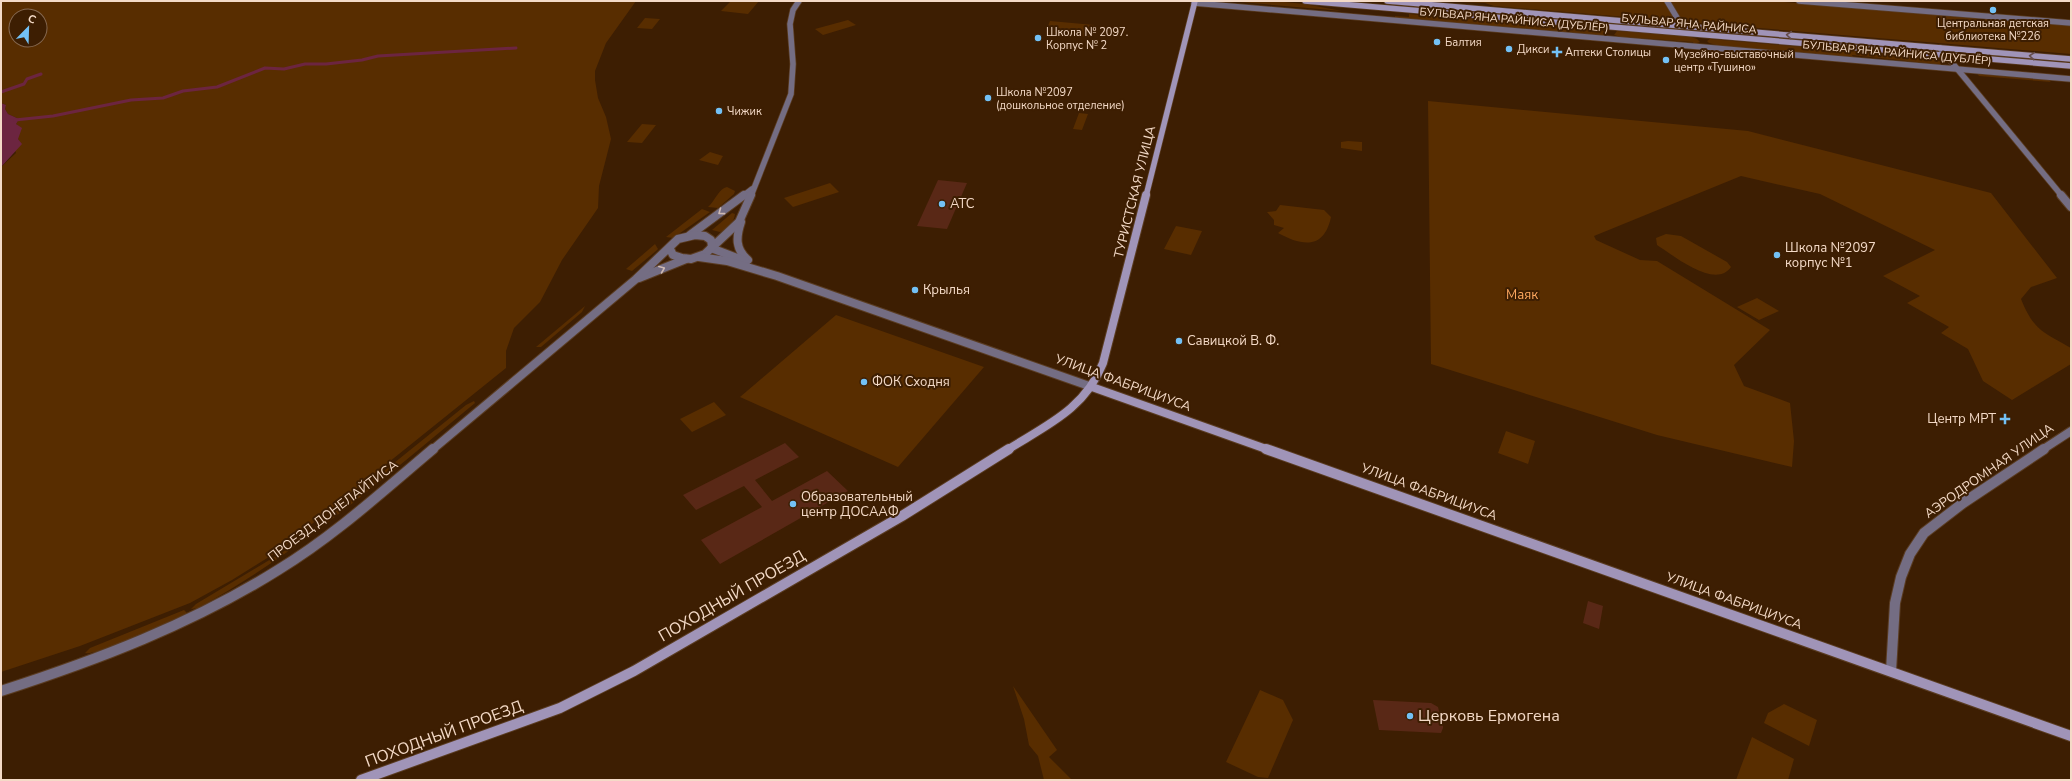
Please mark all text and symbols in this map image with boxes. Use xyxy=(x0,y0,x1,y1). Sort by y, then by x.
street label: БУЛЬВАР ЯНА РАЙНИСА (ДУБЛЁР) xyxy=(1419,4,1609,36)
marker: Центральная детская библиотека №226 xyxy=(1988,5,1998,15)
north arrow xyxy=(8,8,48,48)
text: С xyxy=(25,11,39,28)
street label: БУЛЬВАР ЯНА РАЙНИСА xyxy=(1621,11,1757,37)
place label: Центральная детская библиотека №226 xyxy=(1937,16,2049,44)
place label: Школа № 2097. Корпус № 2 xyxy=(1046,25,1128,53)
one-way arrow xyxy=(1786,31,1792,40)
marker: Школа № 2097. Корпус № 2 xyxy=(1033,33,1043,43)
place label: Балтия xyxy=(1445,35,1482,50)
marker: Балтия xyxy=(1432,37,1442,47)
street label: БУЛЬВАР ЯНА РАЙНИСА (ДУБЛЁР) xyxy=(1802,37,1992,69)
place label: Дикси xyxy=(1517,42,1549,57)
marker: Дикси xyxy=(1504,44,1514,54)
place label: Аптеки Столицы xyxy=(1565,45,1651,60)
marker: Аптеки Столицы xyxy=(1552,47,1562,57)
place label: Музейно-выставочный центр «Тушино» xyxy=(1674,47,1794,75)
one-way arrow xyxy=(2029,51,2035,60)
marker: Музейно-выставочный центр «Тушино» xyxy=(1661,55,1671,65)
place label: Школа №2097 (дошкольное отделение) xyxy=(996,85,1125,113)
marker: Школа №2097 (дошкольное отделение) xyxy=(983,93,993,103)
place label: Чижик xyxy=(727,104,762,119)
marker: Чижик xyxy=(714,106,724,116)
street label: ТУРИСТСКАЯ УЛИЦА xyxy=(1110,123,1160,260)
place label: АТС xyxy=(950,195,975,213)
marker: АТС xyxy=(937,199,947,209)
one-way arrow xyxy=(718,207,725,214)
place label: Школа №2097 корпус №1 xyxy=(1785,239,1876,272)
marker: Школа №2097 корпус №1 xyxy=(1772,250,1782,260)
one-way arrow xyxy=(657,266,665,274)
place label: Крылья xyxy=(923,281,970,299)
marker: Крылья xyxy=(910,285,920,295)
park label: Маяк xyxy=(1506,286,1538,304)
place label: Савицкой В. Ф. xyxy=(1187,332,1279,350)
marker: Савицкой В. Ф. xyxy=(1174,336,1184,346)
street label: УЛИЦА ФАБРИЦИУСА xyxy=(1052,350,1194,416)
place label: ФОК Сходня xyxy=(872,373,950,391)
marker: ФОК Сходня xyxy=(859,377,869,387)
place label: Центр МРТ xyxy=(1927,410,1996,428)
marker: Центр МРТ xyxy=(1999,413,2011,425)
street label: АЭРОДРОМНАЯ УЛИЦА xyxy=(1921,419,2058,523)
street label: ПРОЕЗД ДОНЕЛАЙТИСА xyxy=(263,455,402,566)
street label: УЛИЦА ФАБРИЦИУСА xyxy=(1358,459,1500,525)
place label: Образовательный центр ДОСААФ xyxy=(801,488,913,521)
marker: Образовательный центр ДОСААФ xyxy=(788,499,798,509)
street label: ПОХОДНЫЙ ПРОЕЗД xyxy=(654,545,810,647)
street label: УЛИЦА ФАБРИЦИУСА xyxy=(1663,568,1805,634)
street label: ПОХОДНЫЙ ПРОЕЗД xyxy=(362,695,527,773)
place label: Церковь Ермогена xyxy=(1418,705,1560,727)
marker: Церковь Ермогена xyxy=(1405,711,1415,721)

